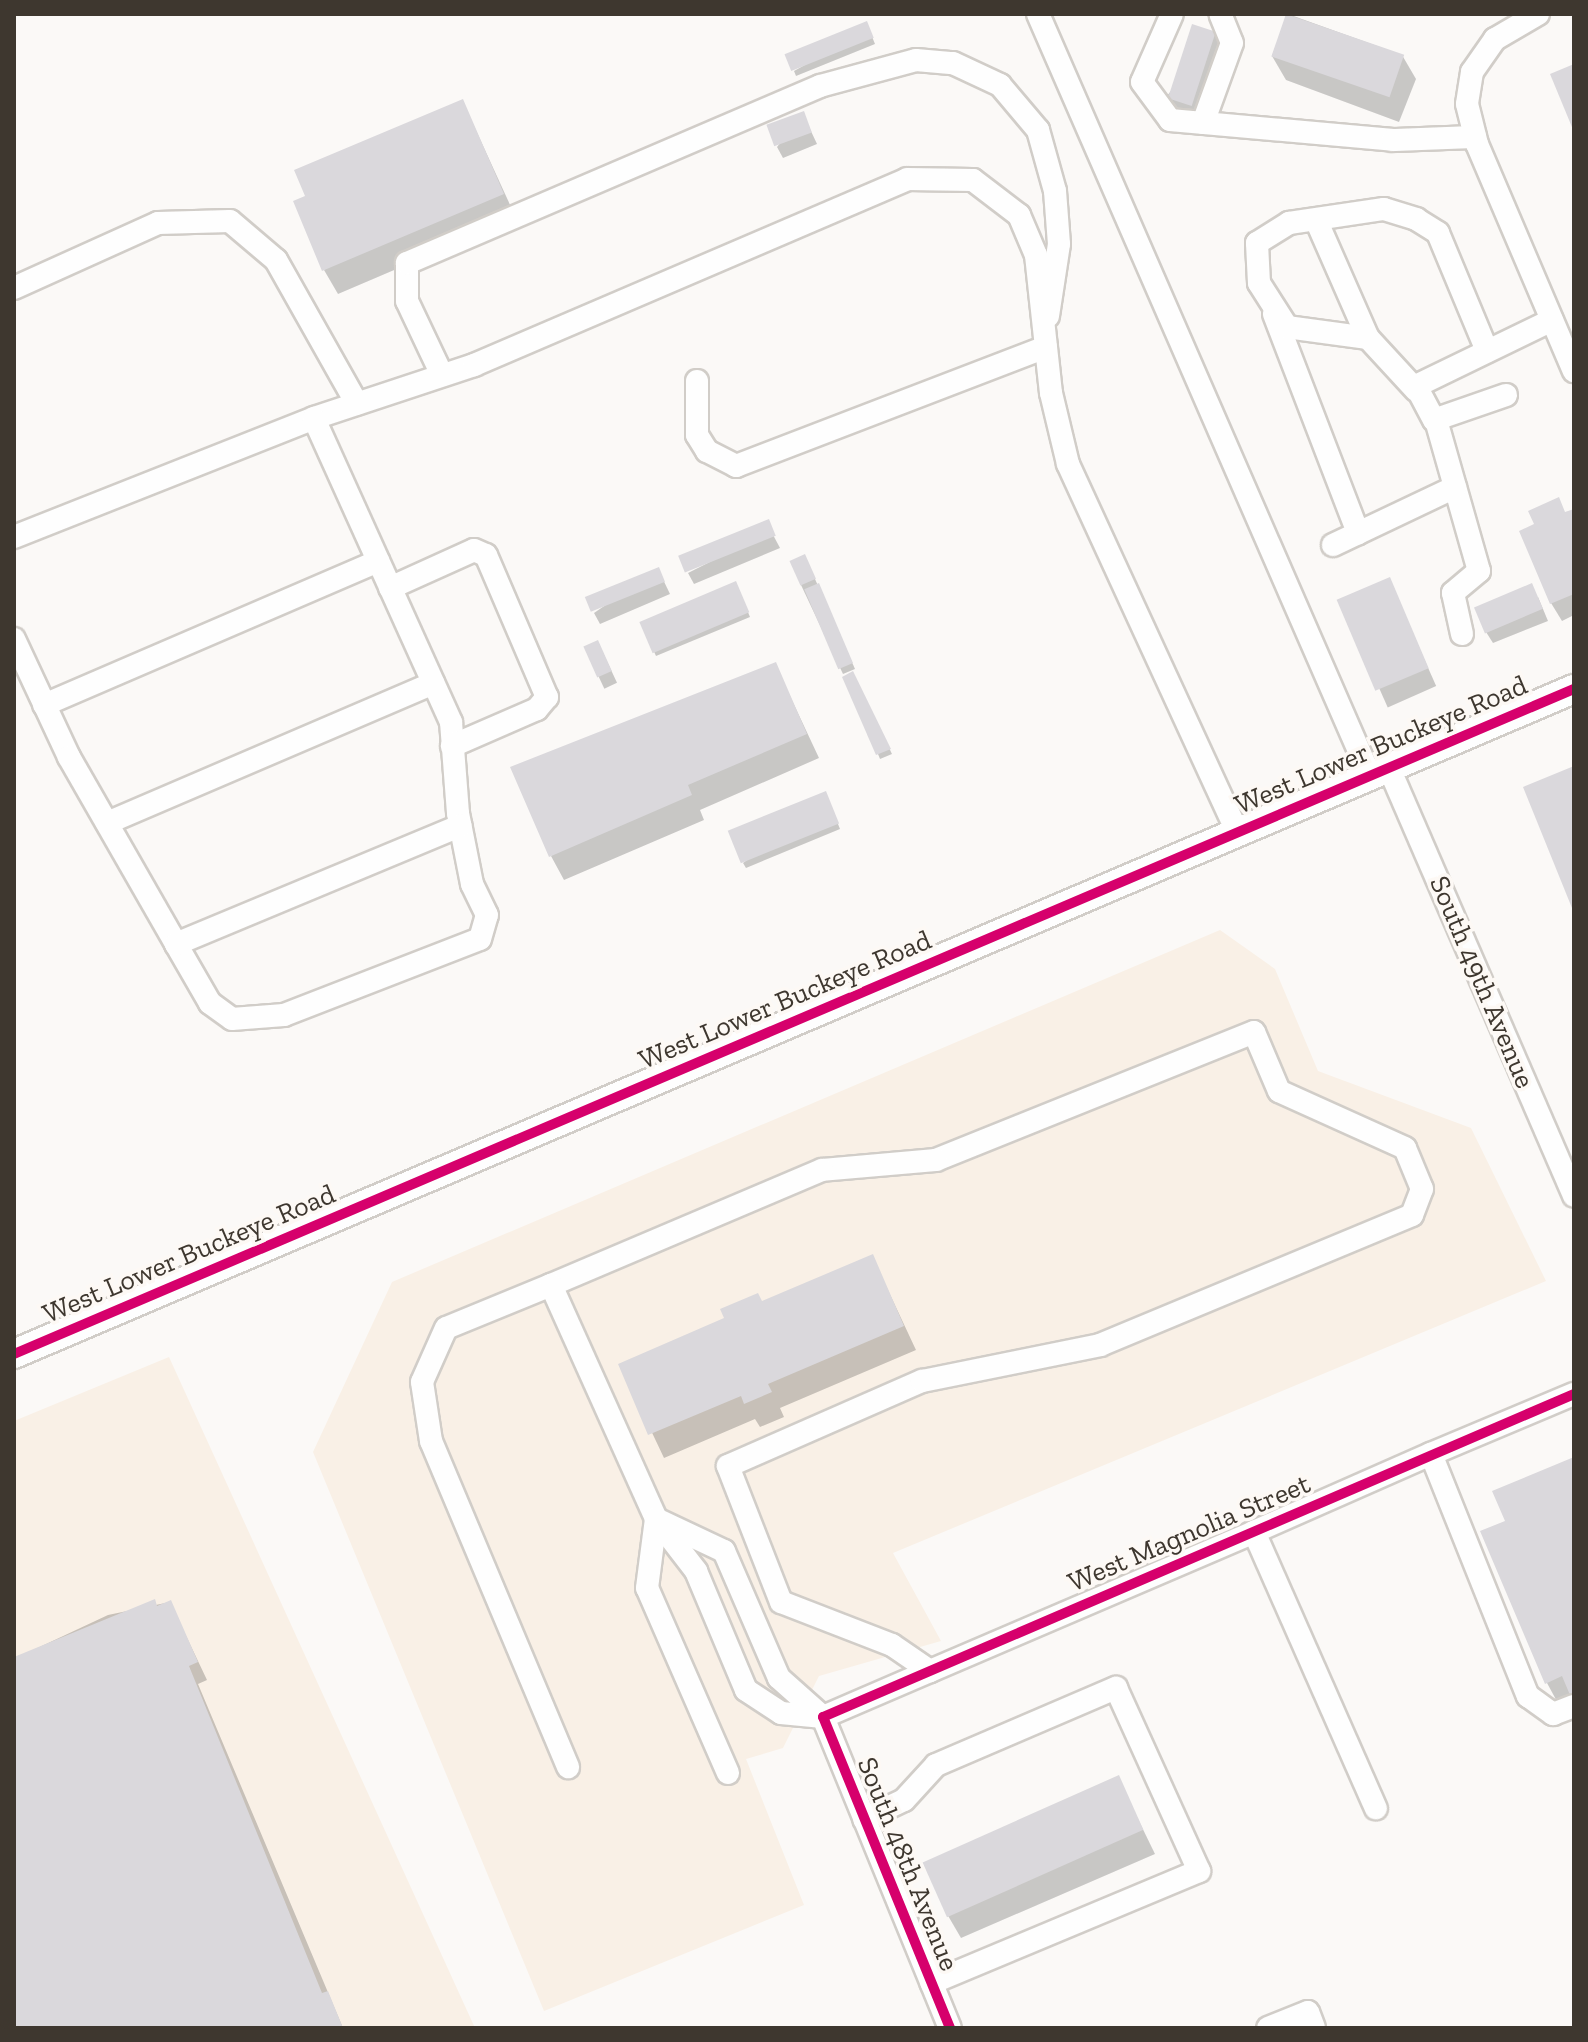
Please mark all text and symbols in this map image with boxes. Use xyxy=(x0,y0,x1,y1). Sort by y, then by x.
street label: West Lower Buckeye Road xyxy=(1230,668,1532,822)
street label: South 49th Avenue xyxy=(1422,870,1542,1094)
street label: West Lower Buckeye Road xyxy=(634,923,936,1077)
street label: West Lower Buckeye Road xyxy=(38,1177,340,1331)
street label: West Magnolia Street xyxy=(1063,1467,1315,1599)
street label: South 48th Avenue xyxy=(850,1752,966,1976)

